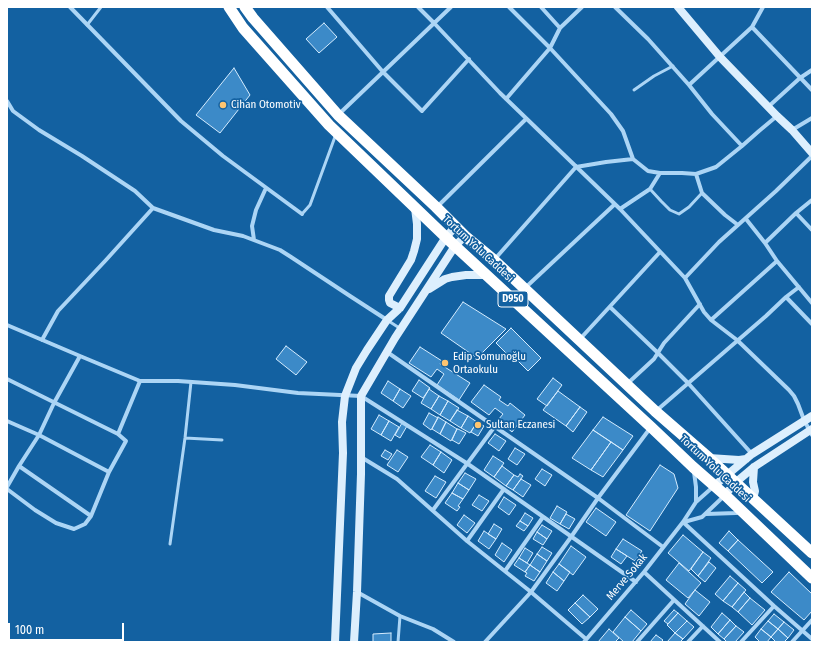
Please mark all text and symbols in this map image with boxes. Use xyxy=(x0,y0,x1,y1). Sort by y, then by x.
place label: Cihan Otomotiv xyxy=(231,98,301,112)
marker: Cihan Otomotiv xyxy=(218,100,228,110)
street label: Tortum Yolu Caddesi xyxy=(440,213,516,285)
road number: D950 xyxy=(498,291,528,307)
place label: Edip Somunoğlu Ortaokulu xyxy=(453,350,526,376)
marker: Edip Somunoğlu Ortaokulu xyxy=(440,358,450,368)
place label: Sultan Eczanesi xyxy=(486,418,555,432)
marker: Sultan Eczanesi xyxy=(473,420,483,430)
street label: Tortum Yolu Caddesi xyxy=(677,433,753,505)
street label: Merve Sokak xyxy=(604,551,650,603)
scale bar xyxy=(10,615,126,641)
text: 100 m xyxy=(15,623,44,637)

